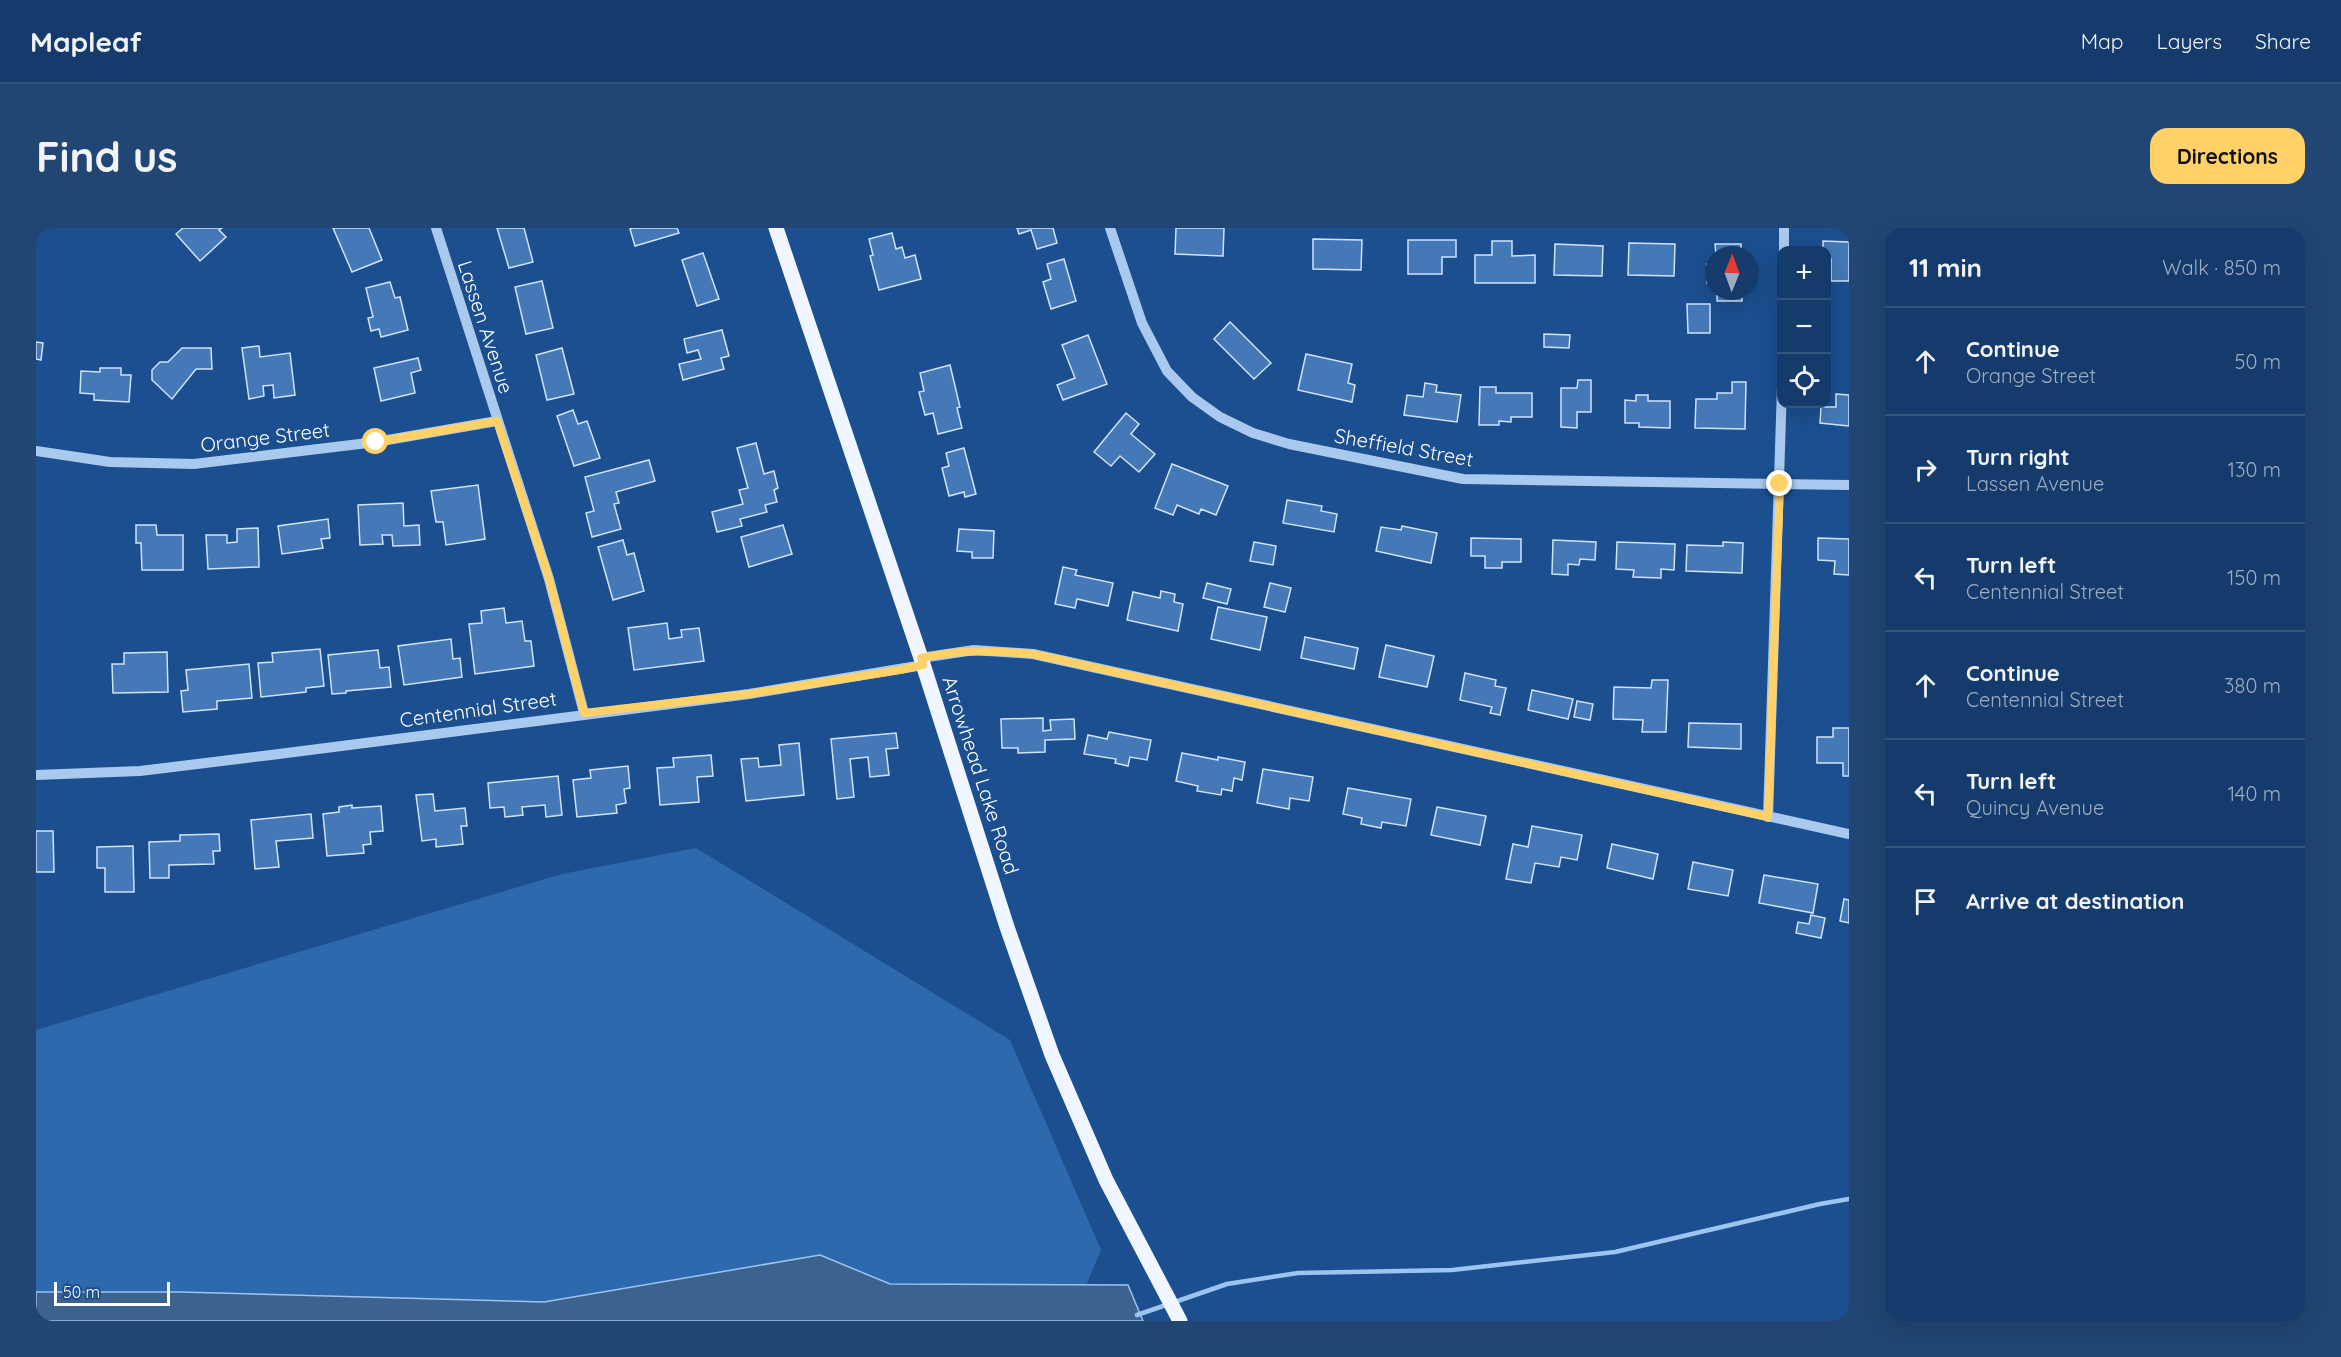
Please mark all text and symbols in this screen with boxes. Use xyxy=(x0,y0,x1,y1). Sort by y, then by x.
text: Mapleaf xyxy=(30,24,142,59)
text: Map xyxy=(2081,28,2124,54)
text: Layers xyxy=(2157,28,2222,54)
text: Share xyxy=(2255,28,2311,54)
button: Directions xyxy=(2150,128,2305,184)
text: Find us xyxy=(36,130,178,183)
north arrow xyxy=(1705,246,1759,300)
map controls xyxy=(1777,246,1831,408)
button: + xyxy=(1777,246,1831,300)
text: 11 min xyxy=(1909,251,1982,284)
text: Walk · 850 m xyxy=(2162,255,2281,280)
street label: Lassen Avenue xyxy=(453,257,519,397)
button: − xyxy=(1777,300,1831,354)
text: Continue xyxy=(1966,335,2060,363)
icon: ahead xyxy=(1909,345,1942,378)
text: 50 m xyxy=(2235,349,2281,374)
button: locate xyxy=(1777,354,1831,408)
text: Orange Street xyxy=(1966,363,2096,388)
street label: Orange Street xyxy=(199,417,331,457)
street label: Sheffield Street xyxy=(1333,422,1476,472)
route start xyxy=(362,428,388,454)
text: Turn right xyxy=(1966,443,2070,471)
icon: right xyxy=(1909,453,1942,486)
text: 130 m xyxy=(2228,457,2281,482)
route end xyxy=(1766,470,1792,496)
text: Lassen Avenue xyxy=(1966,471,2104,496)
text: Turn left xyxy=(1966,551,2056,579)
icon: left xyxy=(1909,561,1942,594)
text: 150 m xyxy=(2227,565,2281,590)
text: Centennial Street xyxy=(1966,579,2124,604)
text: Continue xyxy=(1966,659,2060,687)
icon: ahead xyxy=(1909,669,1942,702)
street label: Arrowhead Lake Road xyxy=(937,673,1025,877)
text: 380 m xyxy=(2224,673,2281,698)
street label: Centennial Street xyxy=(398,686,558,732)
text: Centennial Street xyxy=(1966,687,2124,712)
text: Turn left xyxy=(1966,767,2056,795)
icon: left xyxy=(1909,777,1942,810)
text: 140 m xyxy=(2228,781,2281,806)
text: Quincy Avenue xyxy=(1966,795,2104,820)
icon: arrive xyxy=(1909,885,1942,918)
text: Arrive at destination xyxy=(1966,887,2184,915)
scale bar xyxy=(54,1279,170,1306)
text: 50 m xyxy=(63,1282,100,1302)

